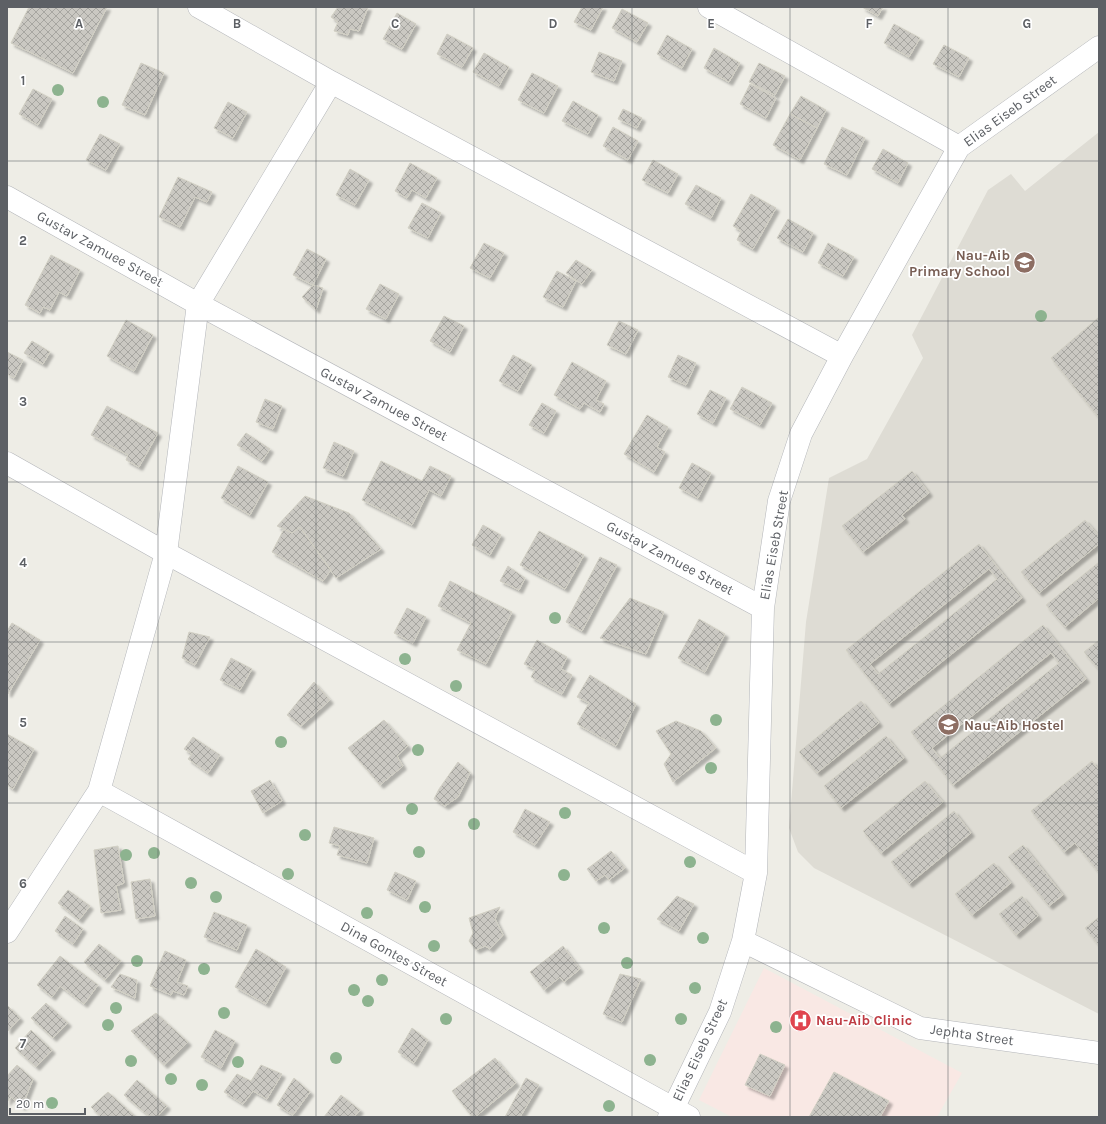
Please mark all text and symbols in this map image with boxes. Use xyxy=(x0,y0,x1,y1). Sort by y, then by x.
text: A xyxy=(75,16,83,31)
text: B xyxy=(233,16,241,31)
text: C xyxy=(391,16,399,31)
text: D xyxy=(549,16,558,31)
text: E xyxy=(707,16,715,31)
text: F xyxy=(865,16,873,31)
text: G xyxy=(1023,16,1031,31)
street label: Elias Eiseb Street xyxy=(960,72,1060,150)
text: 1 xyxy=(21,73,25,88)
street label: Gustav Zamuee Street xyxy=(34,207,166,291)
text: 2 xyxy=(19,233,27,248)
place label: Nau-Aib Primary School xyxy=(909,247,1010,280)
school or university icon: Nau-Aib Primary School xyxy=(1012,250,1038,276)
street label: Gustav Zamuee Street xyxy=(317,363,451,445)
text: 3 xyxy=(19,394,27,409)
street label: Elias Eiseb Street xyxy=(756,489,792,601)
street label: Gustav Zamuee Street xyxy=(603,517,737,599)
text: 4 xyxy=(19,555,27,570)
school or university icon: Nau-Aib Hostel xyxy=(935,712,961,738)
text: 5 xyxy=(19,715,27,730)
place label: Nau-Aib Hostel xyxy=(964,717,1064,734)
text: 6 xyxy=(19,876,27,891)
street label: Dina Gontes Street xyxy=(338,918,450,990)
street label: Elias Eiseb Street xyxy=(669,996,731,1104)
hospital icon: Nau-Aib Clinic xyxy=(788,1007,814,1033)
place label: Nau-Aib Clinic xyxy=(816,1012,912,1029)
street label: Jephta Street xyxy=(929,1021,1015,1049)
text: 7 xyxy=(20,1036,27,1051)
scale bar xyxy=(10,1090,85,1116)
text: 20 m xyxy=(16,1097,44,1111)

